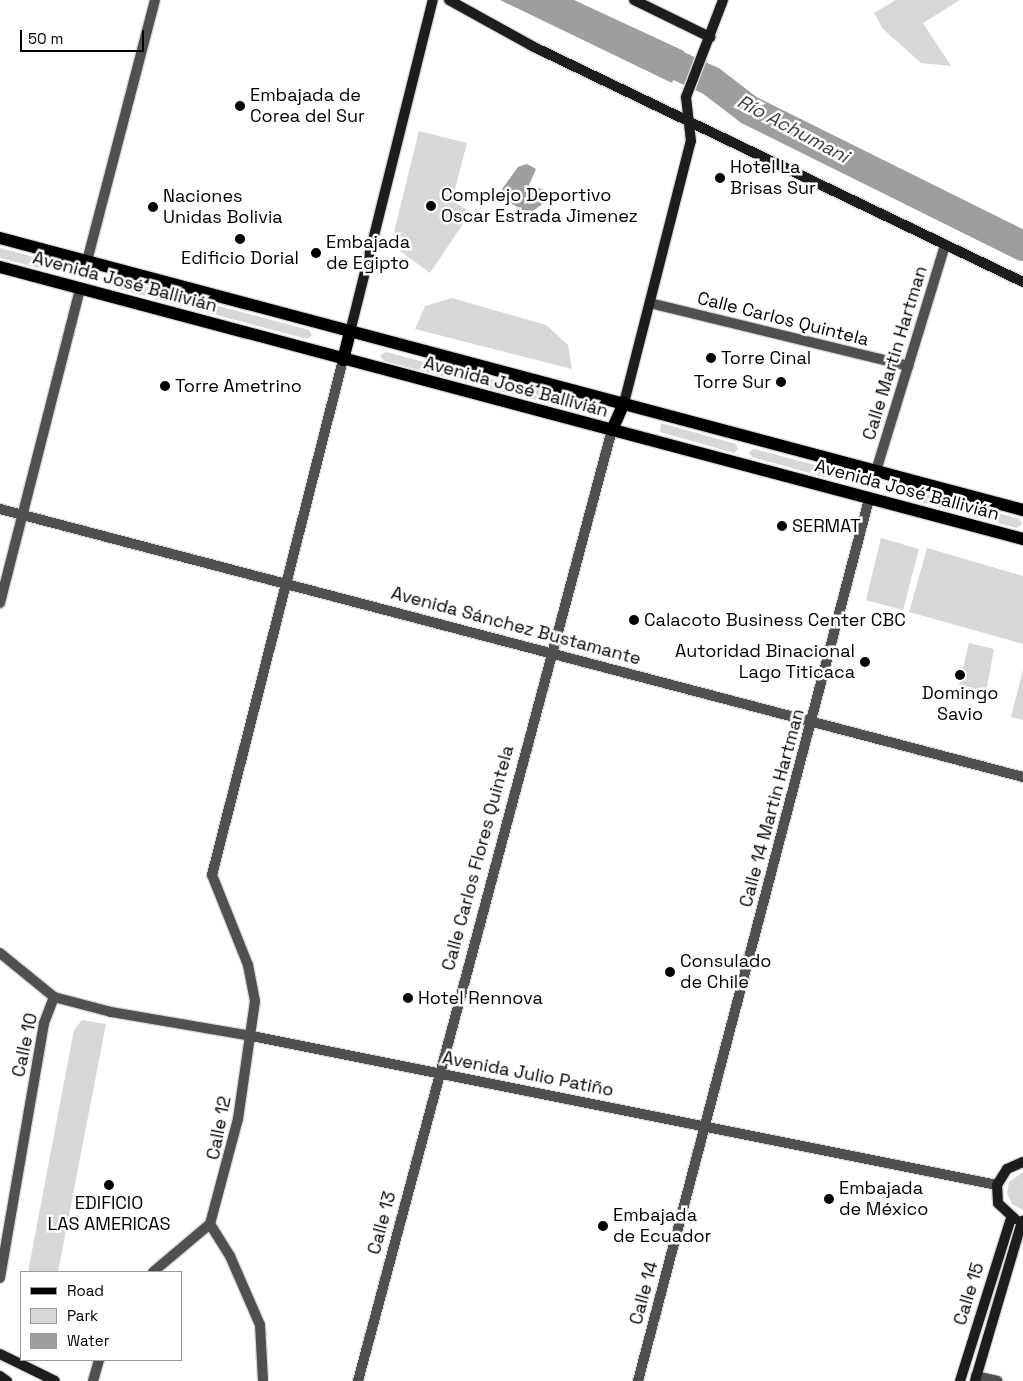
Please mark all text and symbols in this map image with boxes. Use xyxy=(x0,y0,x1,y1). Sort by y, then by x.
scale bar xyxy=(22,20,146,52)
text: 50 m xyxy=(28,29,63,48)
place label: Embajada de Corea del Sur xyxy=(250,85,365,128)
water label: Río Achumani xyxy=(733,90,853,168)
marker: Embajada de Corea del Sur xyxy=(234,100,246,112)
place label: Hotel La Brisas Sur xyxy=(730,157,816,200)
marker: Hotel La Brisas Sur xyxy=(714,172,726,184)
place label: Complejo Deportivo Oscar Estrada Jimenez xyxy=(441,185,638,228)
place label: Naciones Unidas Bolivia xyxy=(163,186,283,228)
marker: Complejo Deportivo Oscar Estrada Jimenez xyxy=(425,200,437,212)
marker: Naciones Unidas Bolivia xyxy=(147,201,159,213)
place label: Embajada de Egipto xyxy=(326,232,410,274)
marker: Edificio Dorial xyxy=(234,233,246,245)
street label: Avenida José Ballivián xyxy=(30,247,220,317)
place label: Edificio Dorial xyxy=(181,247,299,269)
marker: Embajada de Egipto xyxy=(310,247,322,259)
street label: Calle Martin Hartman xyxy=(858,263,932,443)
street label: Calle Carlos Quintela xyxy=(695,287,871,351)
place label: Torre Cinal xyxy=(721,347,811,369)
street label: Avenida José Ballivián xyxy=(421,352,611,422)
marker: Torre Cinal xyxy=(705,352,717,364)
place label: Torre Sur xyxy=(694,371,771,393)
place label: Torre Ametrino xyxy=(175,375,302,397)
marker: Torre Sur xyxy=(775,376,787,388)
marker: Torre Ametrino xyxy=(159,380,171,392)
street label: Avenida José Ballivián xyxy=(812,455,1002,525)
place label: SERMAT xyxy=(792,515,861,537)
marker: SERMAT xyxy=(776,520,788,532)
street label: Avenida Sánchez Bustamante xyxy=(389,582,643,670)
place label: Calacoto Business Center CBC xyxy=(644,609,906,631)
marker: Calacoto Business Center CBC xyxy=(628,614,640,626)
place label: Autoridad Binacional Lago Titicaca xyxy=(675,641,855,684)
marker: Autoridad Binacional Lago Titicaca xyxy=(859,656,871,668)
marker: Domingo Savio xyxy=(954,669,966,681)
place label: Domingo Savio xyxy=(922,683,998,726)
street label: Calle 14 Martin Hartman xyxy=(735,706,809,910)
street label: Calle Carlos Flores Quintela xyxy=(437,743,519,973)
place label: Consulado de Chile xyxy=(680,951,771,994)
marker: Consulado de Chile xyxy=(664,966,676,978)
place label: Hotel Rennova xyxy=(418,987,543,1009)
marker: Hotel Rennova xyxy=(402,992,414,1004)
street label: Calle 10 xyxy=(8,1011,42,1079)
street label: Avenida Julio Patiño xyxy=(440,1047,616,1101)
street label: Calle 12 xyxy=(202,1094,236,1162)
place label: Embajada de México xyxy=(839,1178,928,1220)
marker: EDIFICIO LAS AMERICAS xyxy=(103,1179,115,1191)
street label: Calle 13 xyxy=(363,1189,401,1257)
place label: EDIFICIO LAS AMERICAS xyxy=(47,1193,171,1236)
marker: Embajada de México xyxy=(823,1193,835,1205)
place label: Embajada de Ecuador xyxy=(613,1205,711,1248)
marker: Embajada de Ecuador xyxy=(597,1220,609,1232)
street label: Calle 14 xyxy=(625,1259,663,1327)
street label: Calle 15 xyxy=(949,1260,989,1328)
legend xyxy=(20,1271,182,1361)
text: Road xyxy=(67,1281,104,1300)
text: Park xyxy=(67,1306,98,1325)
text: Water xyxy=(67,1331,109,1350)

